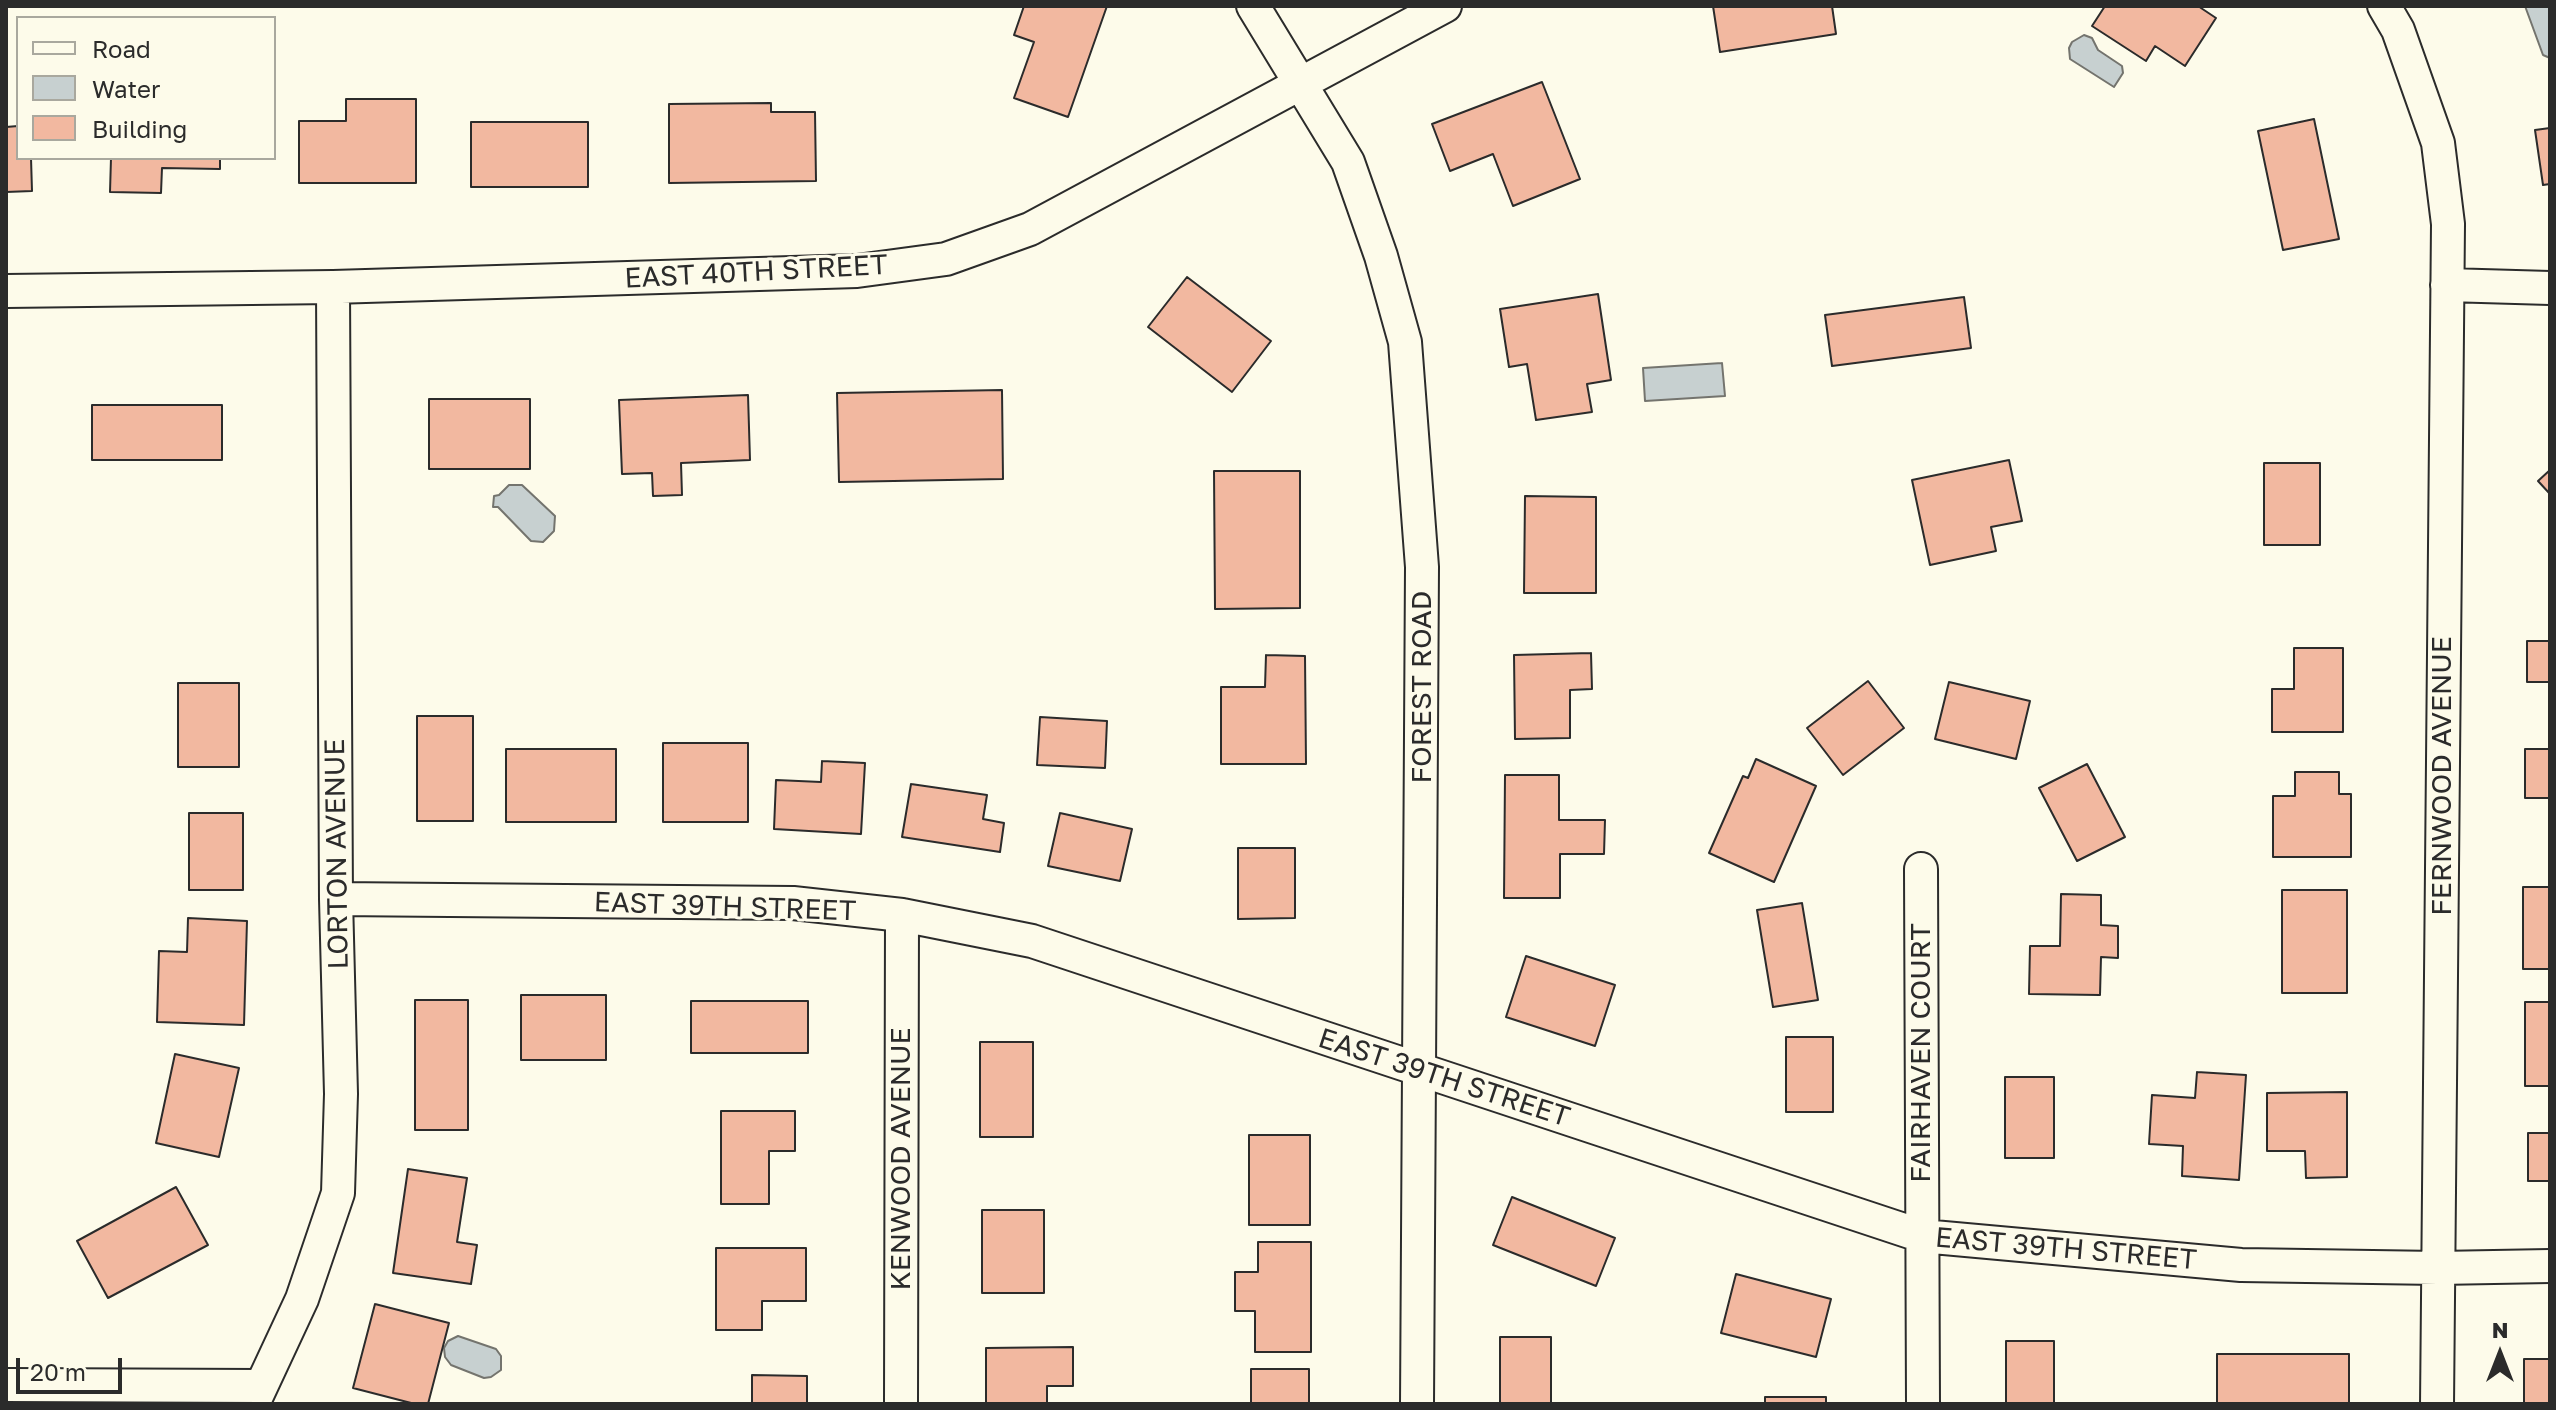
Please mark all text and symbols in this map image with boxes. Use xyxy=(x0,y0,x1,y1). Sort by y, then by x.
legend xyxy=(16,16,276,160)
text: Road xyxy=(92,34,151,63)
text: Water xyxy=(92,74,160,103)
text: Building xyxy=(92,114,187,143)
street label: EAST 40TH STREET xyxy=(624,248,888,296)
street label: FOREST ROAD xyxy=(1405,591,1439,783)
street label: FERNWOOD AVENUE xyxy=(2425,636,2459,916)
street label: LORTON AVENUE xyxy=(318,738,356,970)
street label: EAST 39TH STREET xyxy=(593,886,857,928)
street label: FAIRHAVEN COURT xyxy=(1904,923,1938,1183)
street label: EAST 39TH STREET xyxy=(1314,1021,1574,1135)
street label: KENWOOD AVENUE xyxy=(884,1027,918,1291)
street label: EAST 39TH STREET xyxy=(1934,1221,2198,1277)
north arrow xyxy=(2460,1314,2540,1394)
text: N xyxy=(2492,1316,2508,1343)
scale bar xyxy=(20,1342,126,1392)
text: 20 m xyxy=(30,1357,86,1386)

